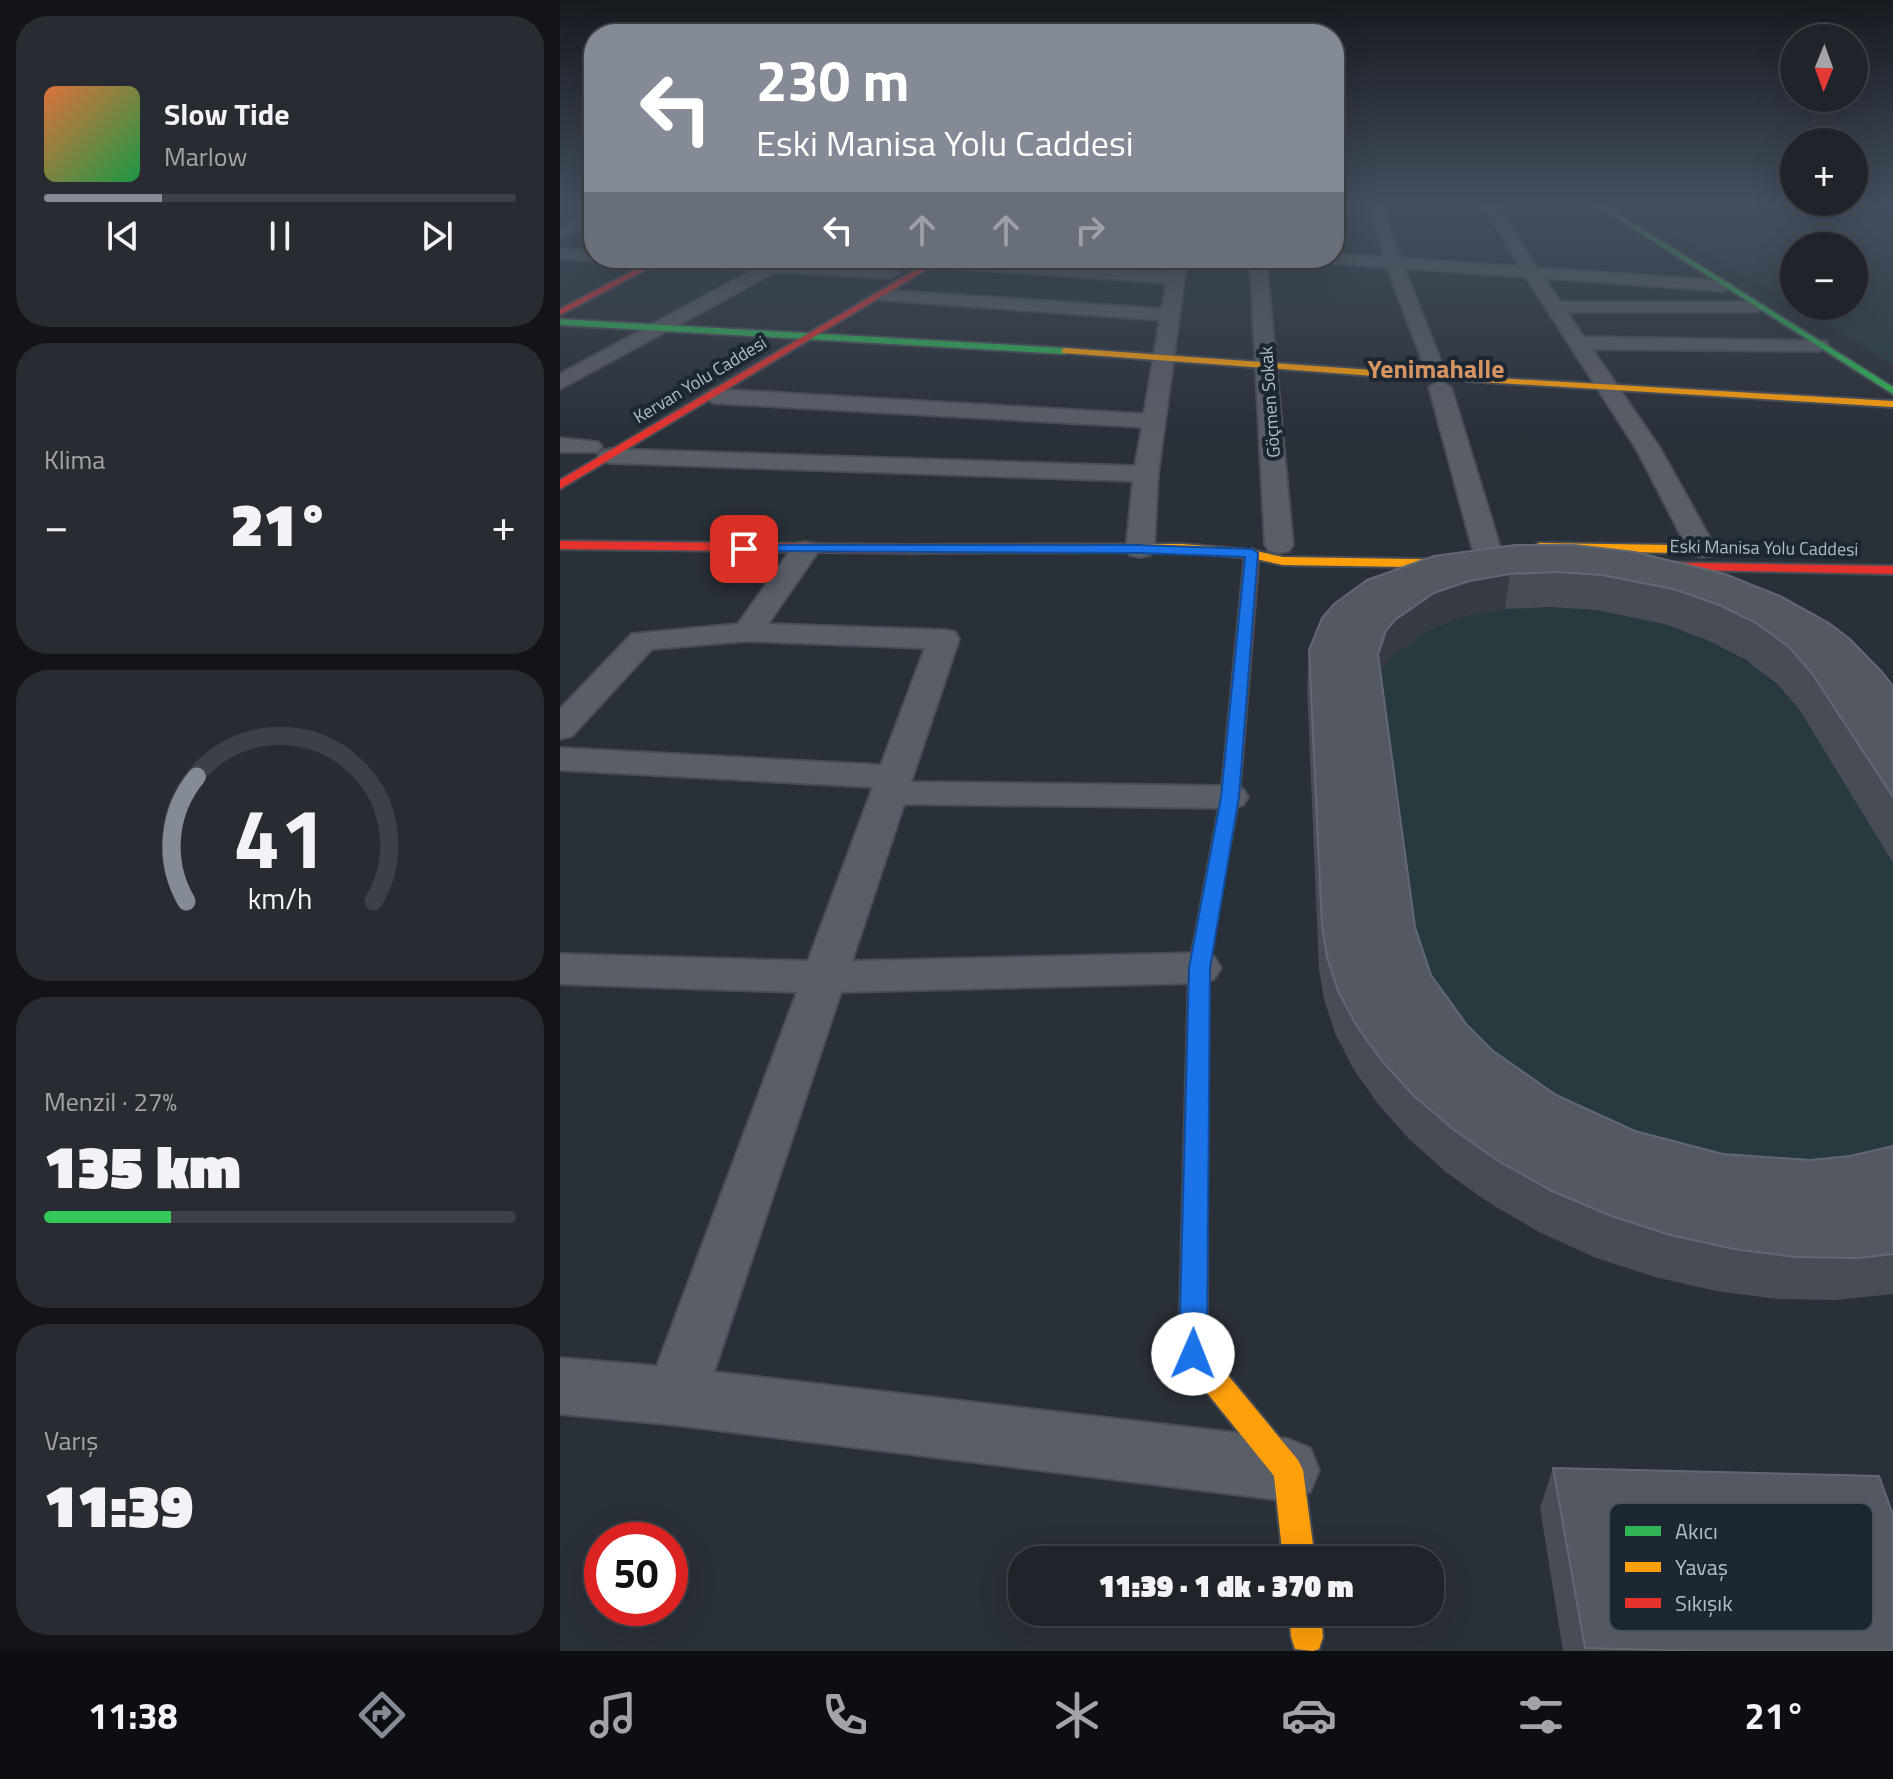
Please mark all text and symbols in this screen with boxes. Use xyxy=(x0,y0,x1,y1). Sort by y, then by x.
north arrow xyxy=(1780,24,1868,112)
map controls xyxy=(1780,24,1868,320)
text: 230 m xyxy=(756,38,909,123)
icon: left xyxy=(624,56,728,160)
text: Slow Tide xyxy=(164,91,289,137)
text: Eski Manisa Yolu Caddesi xyxy=(756,115,1134,170)
button: + xyxy=(1780,128,1868,216)
text: Marlow xyxy=(164,137,247,176)
icon: left xyxy=(816,208,860,252)
icon: ahead xyxy=(900,208,944,252)
icon: ahead xyxy=(984,208,1028,252)
icon: right xyxy=(1068,208,1112,252)
icon: previous xyxy=(101,214,145,258)
icon: pause xyxy=(258,214,302,258)
icon: next xyxy=(415,214,459,258)
button: − xyxy=(1780,232,1868,320)
street label: Kervan Yolu Caddesi xyxy=(628,329,772,430)
street label: Göçmen Sokak xyxy=(1252,345,1287,459)
district label: Yenimahalle xyxy=(1367,349,1505,388)
text: Klima xyxy=(44,440,105,479)
text: 21° xyxy=(231,478,330,569)
text: − xyxy=(44,491,69,558)
text: + xyxy=(491,491,516,558)
pin xyxy=(710,515,778,583)
icon: arrive xyxy=(722,527,766,571)
street label: Eski Manisa Yolu Caddesi xyxy=(1669,532,1859,563)
text: 41 xyxy=(233,773,327,899)
text: km/h xyxy=(248,877,312,920)
text: Menzil · 27% xyxy=(44,1082,177,1121)
text: 135 km xyxy=(44,1120,241,1211)
position arrow xyxy=(1151,1312,1235,1396)
text: Varış xyxy=(44,1421,98,1460)
text: 11:39 xyxy=(44,1459,193,1550)
legend xyxy=(1609,1503,1873,1631)
text: Akıcı xyxy=(1675,1514,1718,1548)
speed limit sign: 50 xyxy=(584,1522,688,1626)
text: Yavaş xyxy=(1675,1550,1728,1584)
text: 11:39 · 1 dk · 370 m xyxy=(1099,1563,1353,1609)
text: Sıkışık xyxy=(1675,1586,1733,1620)
icon: directions xyxy=(354,1687,410,1743)
icon: music xyxy=(585,1687,641,1743)
icon: phone xyxy=(817,1687,873,1743)
icon: climate xyxy=(1049,1687,1105,1743)
icon: car xyxy=(1281,1687,1337,1743)
icon: filters xyxy=(1513,1687,1569,1743)
text: 11:38 xyxy=(88,1688,178,1743)
text: 21° xyxy=(1745,1688,1805,1743)

